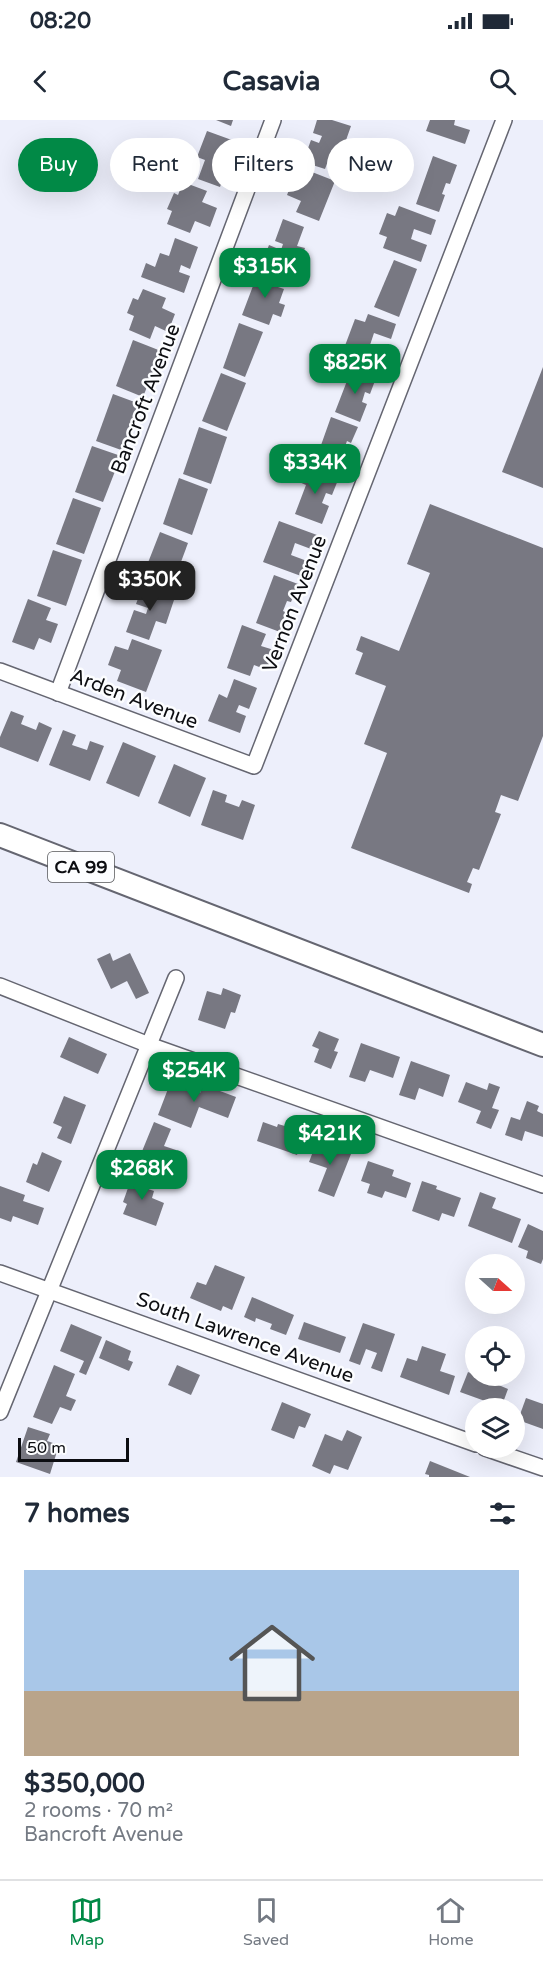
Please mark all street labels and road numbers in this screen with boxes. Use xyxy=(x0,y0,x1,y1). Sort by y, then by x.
street label: Bancroft Avenue xyxy=(106,320,186,478)
street label: Vernon Avenue xyxy=(258,532,332,676)
street label: Arden Avenue xyxy=(67,664,201,734)
road number: CA 99 xyxy=(48,852,114,882)
street label: South Lawrence Avenue xyxy=(133,1287,357,1389)

